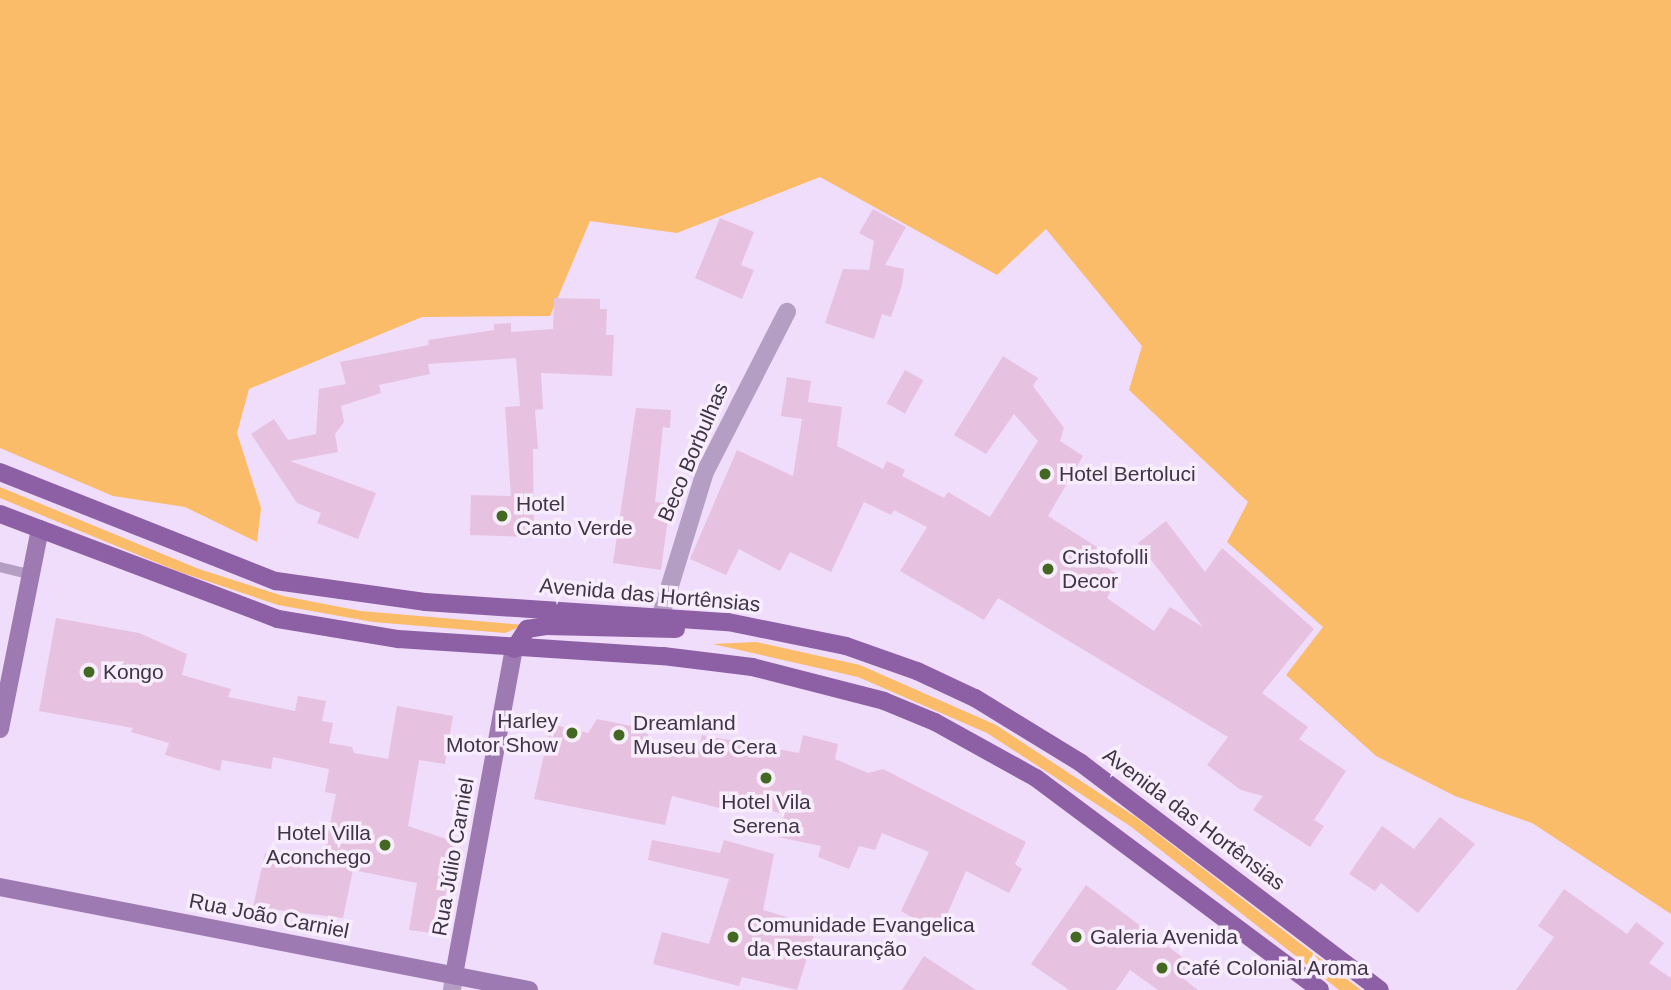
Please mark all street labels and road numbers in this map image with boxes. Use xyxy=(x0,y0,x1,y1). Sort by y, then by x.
street label: Beco Borbulhas xyxy=(652,379,734,525)
street label: Avenida das Hortênsias xyxy=(539,573,761,617)
street label: Avenida das Hortênsias xyxy=(1098,742,1290,896)
street label: Rua Júlio Carniel xyxy=(427,776,479,938)
street label: Rua João Carniel xyxy=(187,888,351,944)

